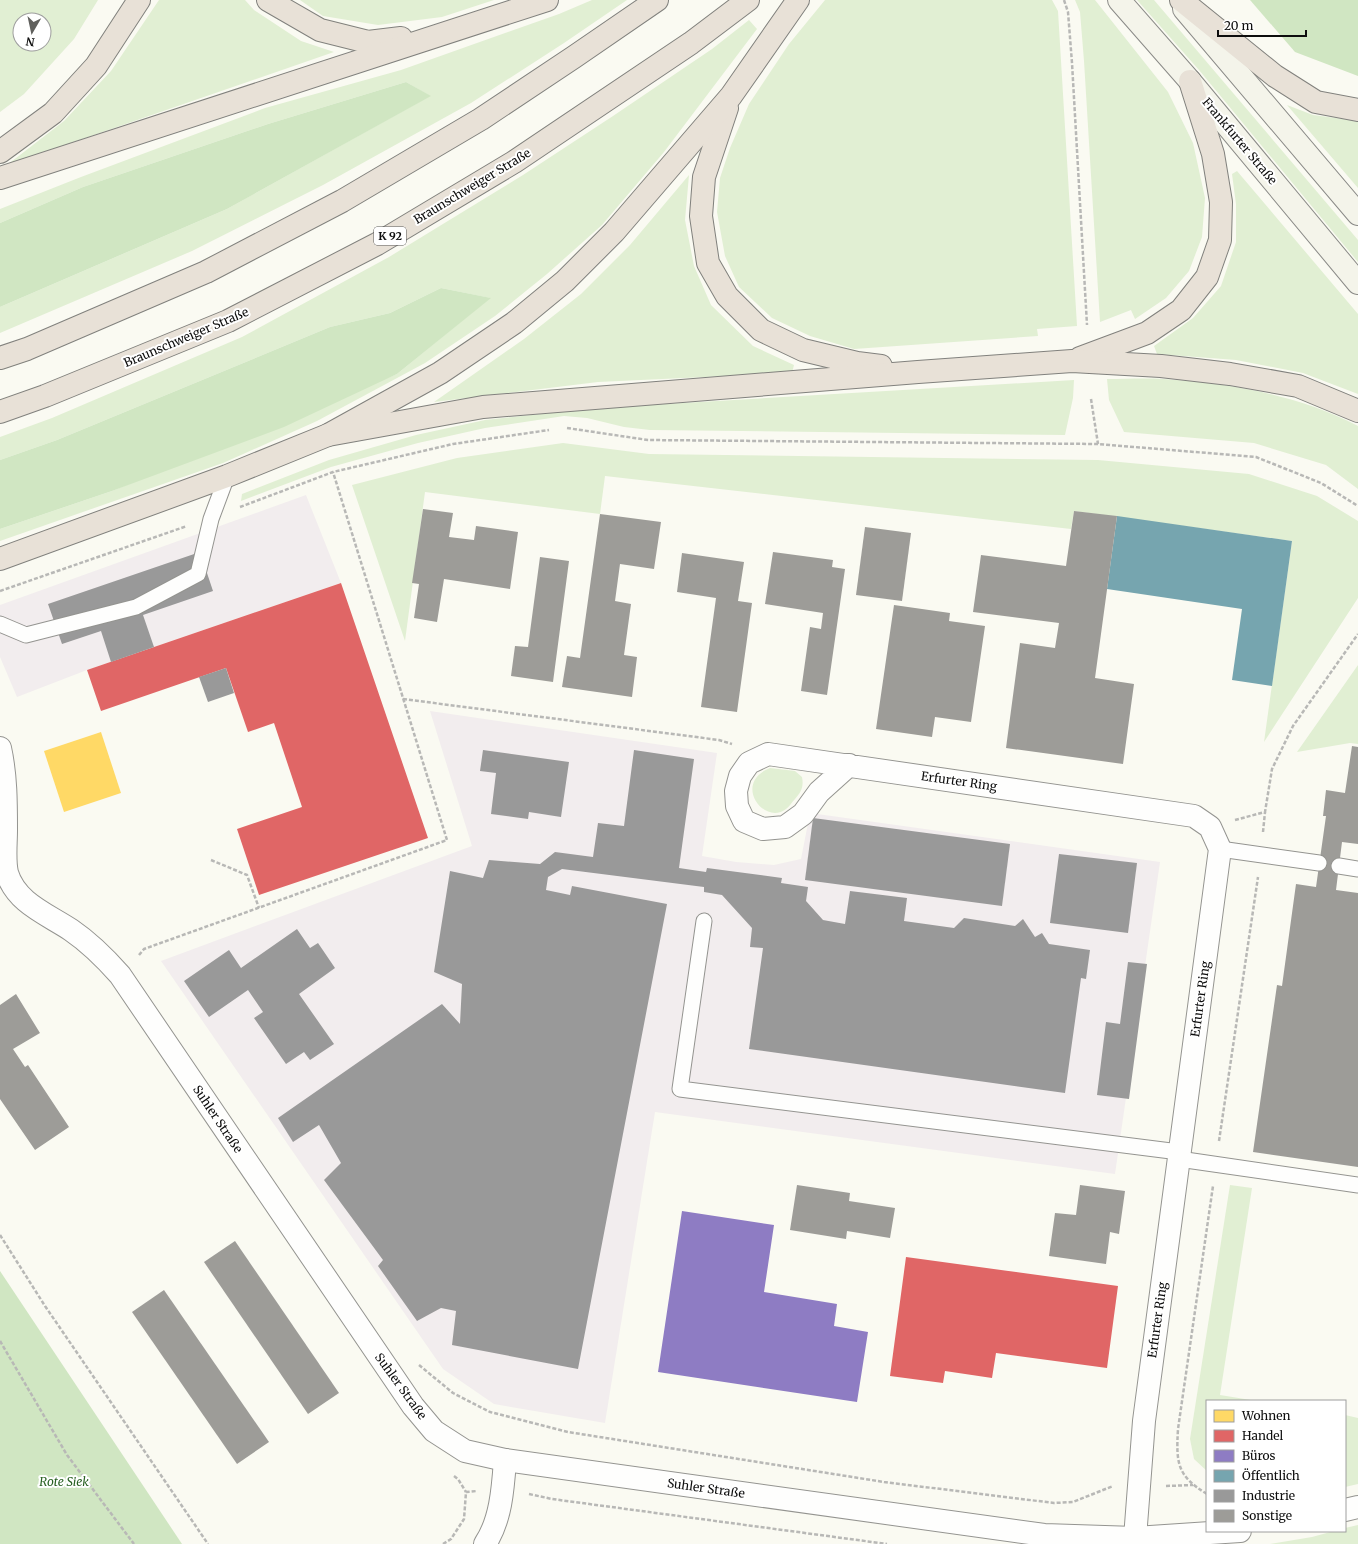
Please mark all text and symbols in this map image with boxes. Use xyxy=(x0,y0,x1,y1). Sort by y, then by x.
north arrow xyxy=(12,12,52,52)
scale bar xyxy=(1218,12,1306,38)
text: 20 m xyxy=(1224,18,1253,33)
text: N xyxy=(25,34,36,49)
street label: Frankfurter Straße xyxy=(1199,95,1281,187)
street label: Braunschweiger Straße xyxy=(411,145,533,227)
road number: K 92 xyxy=(374,227,406,245)
street label: Braunschweiger Straße xyxy=(121,304,251,370)
street label: Erfurter Ring xyxy=(920,768,999,794)
street label: Erfurter Ring xyxy=(1187,959,1213,1038)
street label: Suhler Straße xyxy=(190,1082,246,1156)
street label: Erfurter Ring xyxy=(1144,1280,1170,1359)
street label: Suhler Straße xyxy=(372,1350,430,1422)
legend xyxy=(1206,1400,1346,1532)
text: Wohnen xyxy=(1241,1408,1290,1423)
text: Handel xyxy=(1242,1428,1284,1443)
text: Büros xyxy=(1242,1448,1276,1463)
text: Öffentlich xyxy=(1242,1468,1300,1483)
park label: Rote Siek xyxy=(39,1474,89,1489)
street label: Suhler Straße xyxy=(666,1475,746,1501)
text: Industrie xyxy=(1242,1488,1295,1503)
text: Sonstige xyxy=(1242,1508,1292,1523)

